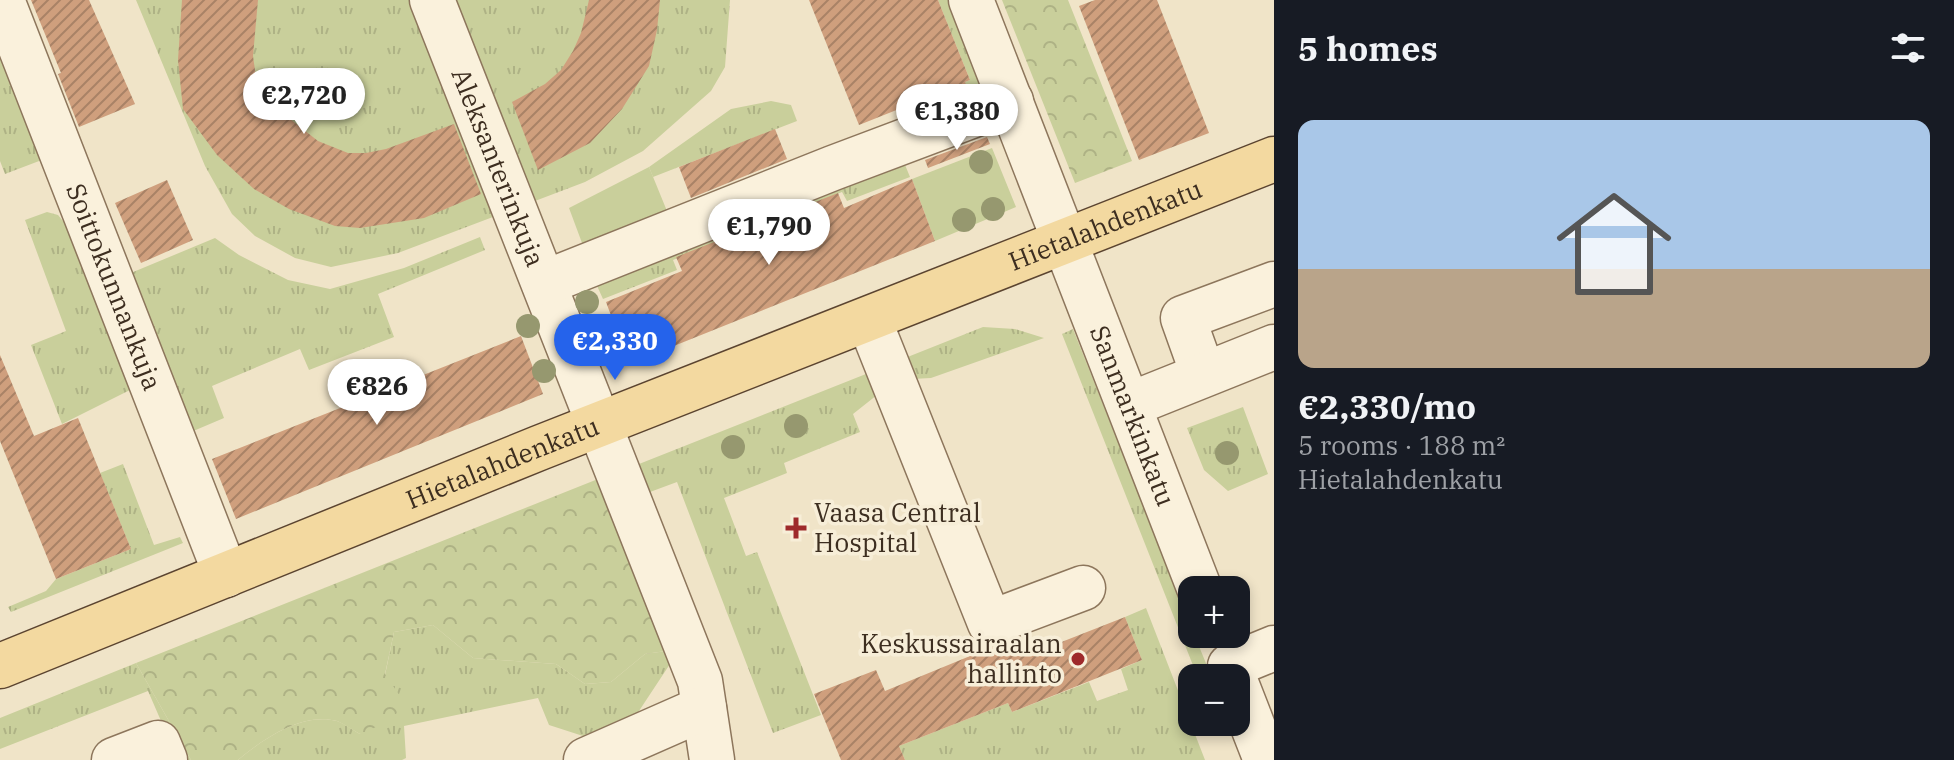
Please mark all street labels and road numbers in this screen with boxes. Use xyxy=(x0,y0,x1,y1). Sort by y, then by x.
street label: Aleksanterinkuja xyxy=(444,63,553,271)
street label: Hietalahdenkatu xyxy=(1003,171,1207,278)
street label: Soittokunnankuja xyxy=(59,178,170,395)
street label: Sanmarkinkatu xyxy=(1083,320,1184,511)
street label: Hietalahdenkatu xyxy=(401,408,604,516)

